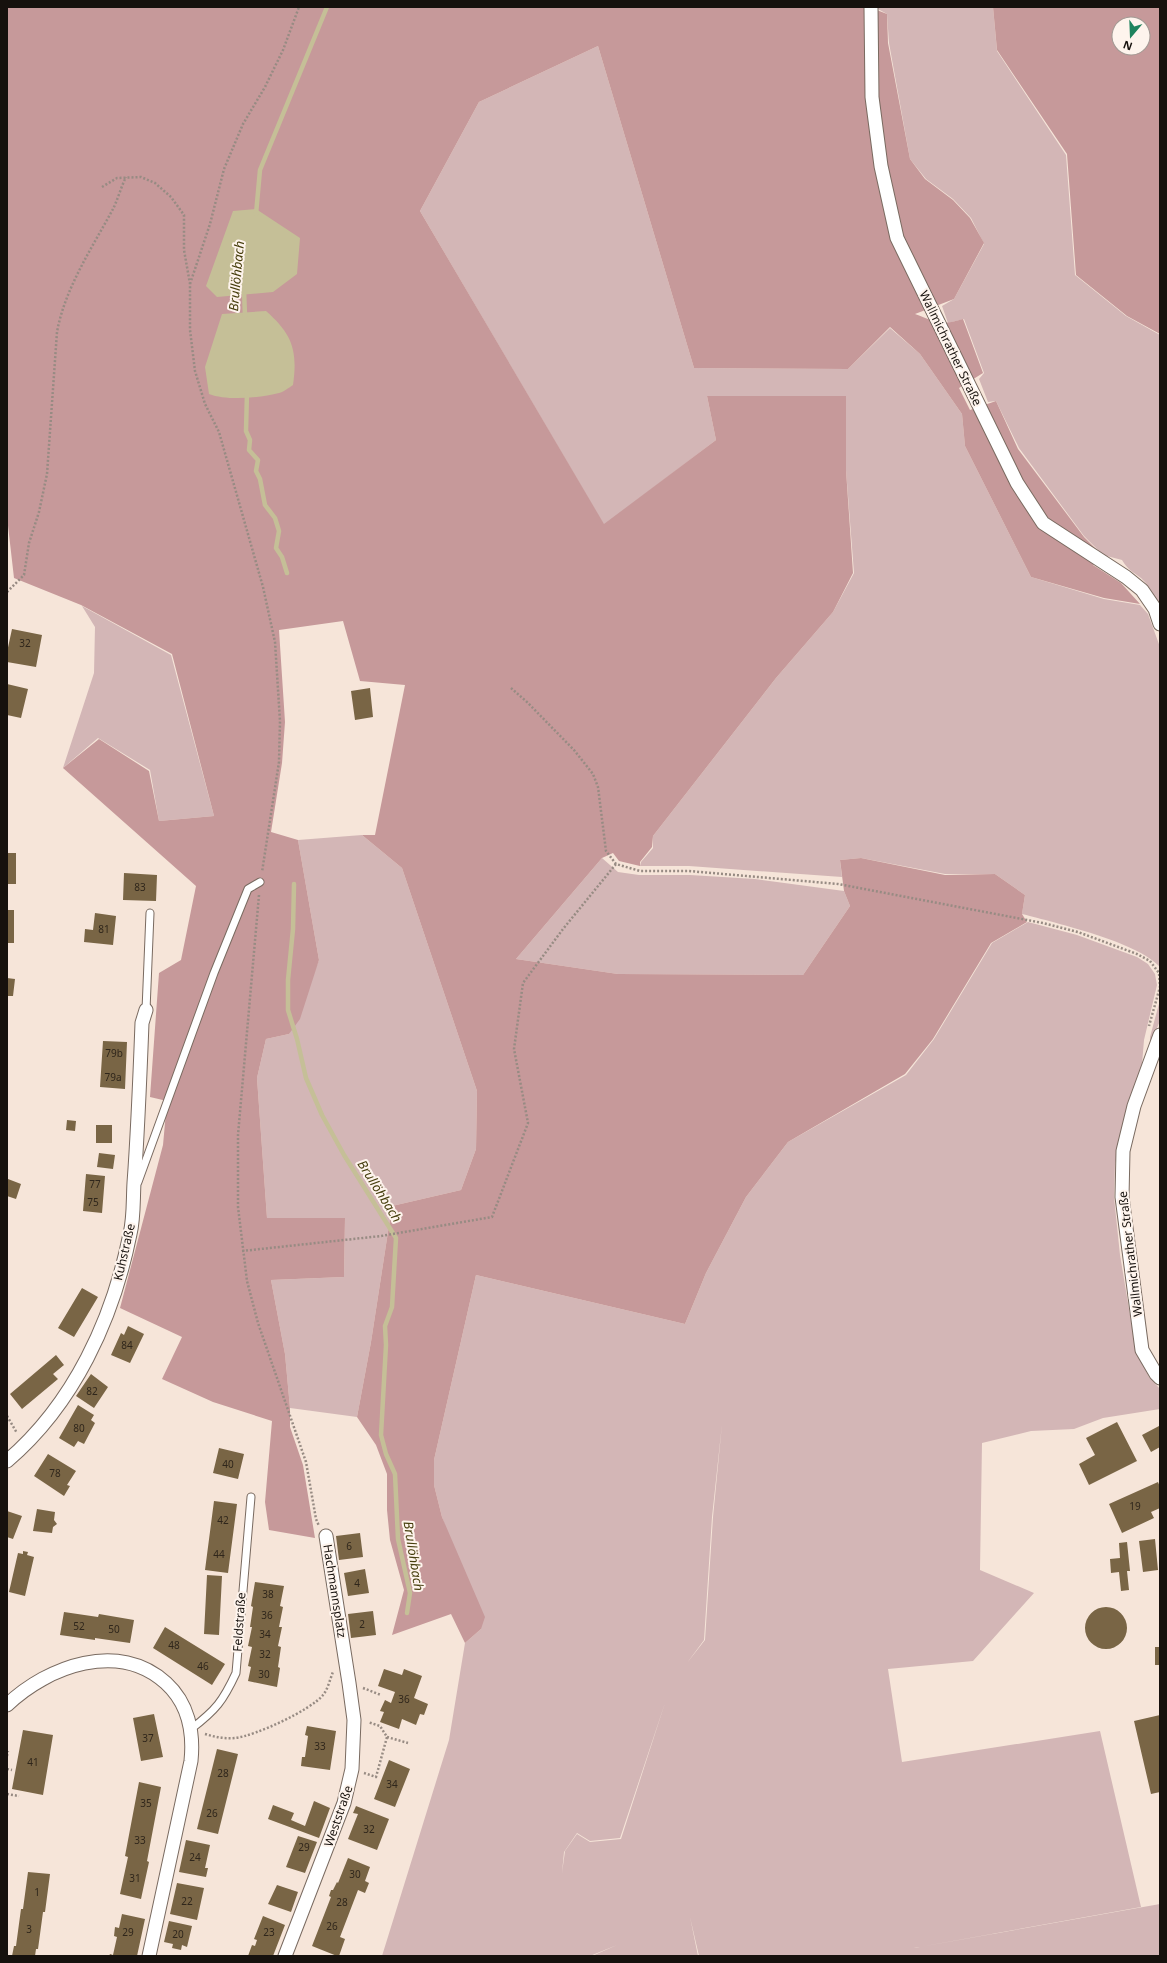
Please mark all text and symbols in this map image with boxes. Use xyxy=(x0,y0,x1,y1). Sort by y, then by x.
north arrow xyxy=(1111,16,1151,56)
text: N xyxy=(1121,37,1134,54)
water label: Brullöhbach xyxy=(224,240,248,312)
street label: Wallmichrather Straße xyxy=(916,288,986,409)
house number: 32 xyxy=(19,636,31,650)
house number: 83 xyxy=(134,880,146,894)
house number: 81 xyxy=(98,922,110,936)
house number: 79b xyxy=(105,1046,123,1060)
house number: 79a xyxy=(104,1070,122,1084)
water label: Brullöhbach xyxy=(354,1156,406,1226)
house number: 77 xyxy=(89,1177,101,1191)
street label: Wallmichrather Straße xyxy=(1114,1190,1146,1318)
house number: 75 xyxy=(87,1195,99,1209)
street label: Kuhstraße xyxy=(109,1222,139,1282)
house number: 84 xyxy=(121,1338,133,1352)
house number: 82 xyxy=(86,1384,98,1398)
house number: 80 xyxy=(73,1421,85,1435)
house number: 40 xyxy=(222,1457,234,1471)
house number: 78 xyxy=(49,1466,61,1480)
house number: 19 xyxy=(1129,1499,1141,1513)
house number: 42 xyxy=(217,1513,229,1527)
water label: Brullöhbach xyxy=(400,1520,428,1592)
house number: 6 xyxy=(346,1539,352,1553)
street label: Hachmannsplatz xyxy=(319,1543,351,1639)
house number: 44 xyxy=(213,1547,225,1561)
house number: 4 xyxy=(354,1576,360,1590)
house number: 38 xyxy=(262,1587,274,1601)
street label: Feldstraße xyxy=(228,1592,250,1652)
house number: 36 xyxy=(261,1608,273,1622)
house number: 2 xyxy=(359,1617,365,1631)
house number: 52 xyxy=(73,1619,85,1633)
house number: 50 xyxy=(108,1622,120,1636)
house number: 34 xyxy=(259,1627,271,1641)
house number: 48 xyxy=(168,1638,180,1652)
house number: 32 xyxy=(259,1647,271,1661)
house number: 46 xyxy=(197,1659,209,1673)
house number: 30 xyxy=(258,1667,270,1681)
house number: 36 xyxy=(398,1692,410,1706)
house number: 37 xyxy=(142,1731,154,1745)
house number: 33 xyxy=(314,1739,326,1753)
house number: 41 xyxy=(27,1755,39,1769)
house number: 28 xyxy=(217,1766,229,1780)
house number: 34 xyxy=(386,1777,398,1791)
street label: Weststraße xyxy=(320,1783,356,1849)
house number: 35 xyxy=(140,1796,152,1810)
house number: 26 xyxy=(206,1806,218,1820)
house number: 32 xyxy=(363,1822,375,1836)
house number: 33 xyxy=(134,1833,146,1847)
house number: 29 xyxy=(298,1840,310,1854)
house number: 24 xyxy=(189,1850,201,1864)
house number: 30 xyxy=(349,1867,361,1881)
house number: 31 xyxy=(129,1871,141,1885)
house number: 1 xyxy=(34,1885,40,1899)
house number: 22 xyxy=(181,1894,193,1908)
house number: 28 xyxy=(336,1895,348,1909)
house number: 26 xyxy=(326,1919,338,1933)
house number: 3 xyxy=(26,1922,32,1936)
house number: 29 xyxy=(122,1925,134,1939)
house number: 23 xyxy=(263,1925,275,1939)
house number: 20 xyxy=(172,1927,184,1941)

